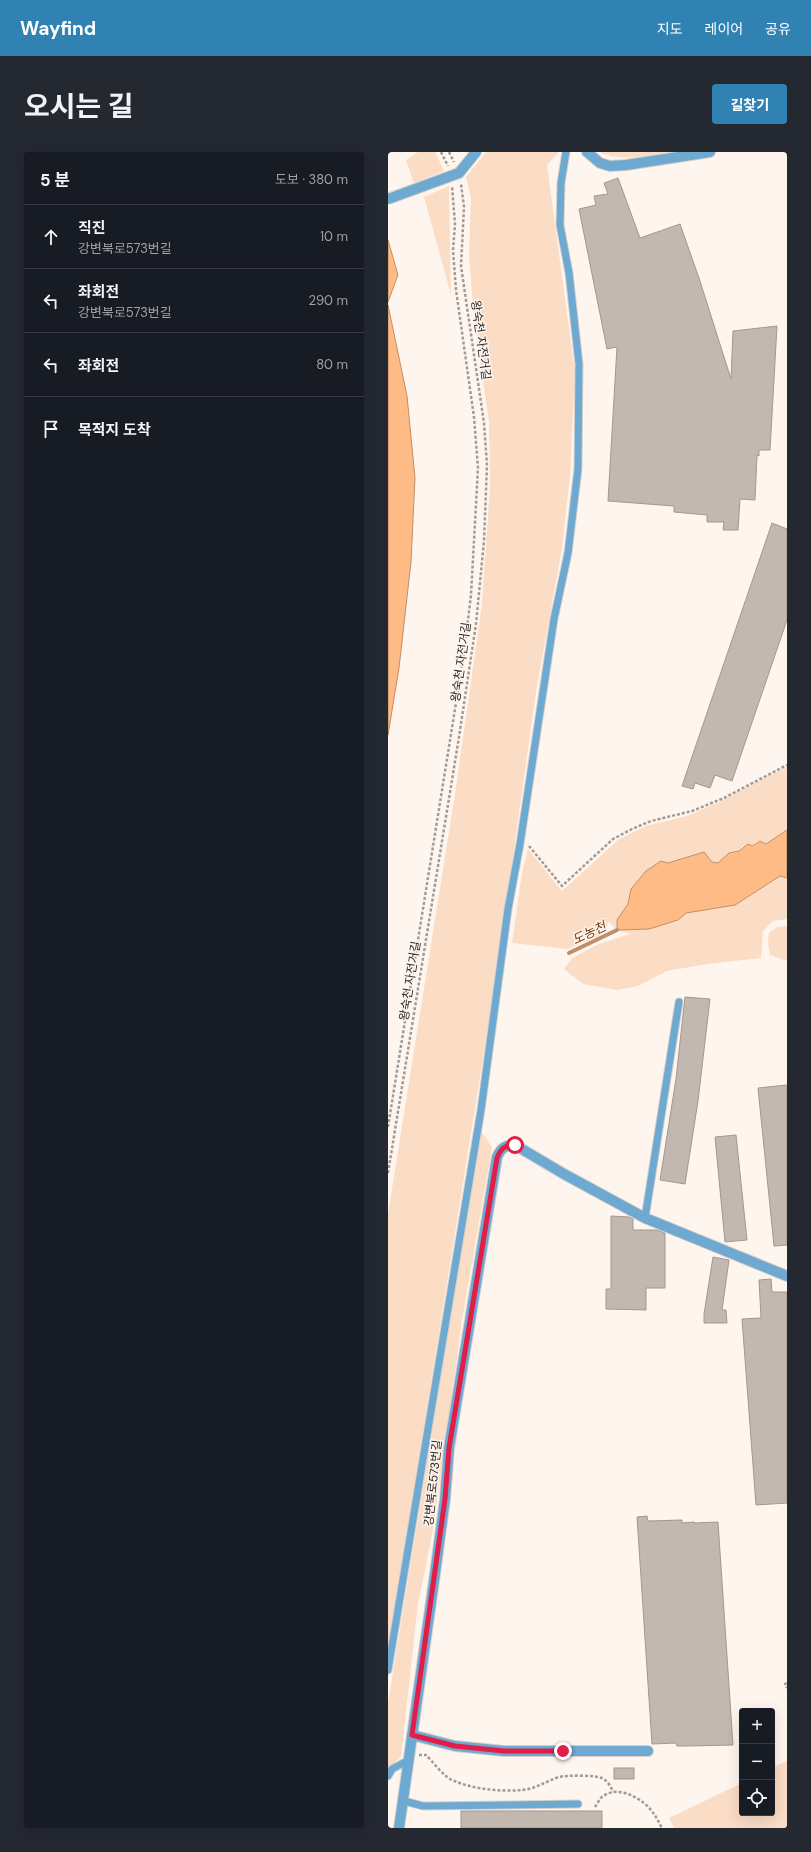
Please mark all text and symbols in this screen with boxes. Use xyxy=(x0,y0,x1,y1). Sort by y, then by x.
text: Wayfind xyxy=(20,16,96,41)
text: 지도 xyxy=(657,20,683,38)
text: 레이어 xyxy=(705,20,743,38)
text: 공유 xyxy=(765,20,791,38)
button: 길찾기 xyxy=(712,84,787,124)
text: 오시는 길 xyxy=(24,88,134,125)
text: 5 분 xyxy=(40,169,70,191)
text: 도보 · 380 m xyxy=(275,171,348,188)
text: 직진 xyxy=(78,218,106,238)
icon: ahead xyxy=(40,226,62,248)
text: 10 m xyxy=(320,228,348,245)
text: 강변북로573번길 xyxy=(78,240,172,257)
text: 좌회전 xyxy=(78,282,119,302)
icon: left xyxy=(40,290,62,312)
text: 290 m xyxy=(309,292,348,309)
street label: 왕숙천 자전거길 xyxy=(467,299,495,381)
text: 강변북로573번길 xyxy=(78,304,172,321)
icon: left xyxy=(40,354,62,376)
text: 좌회전 xyxy=(78,356,119,376)
text: 80 m xyxy=(316,356,348,373)
icon: arrive xyxy=(40,418,62,440)
text: 목적지 도착 xyxy=(78,420,151,440)
street label: 왕숙천 자전거길 xyxy=(447,621,475,703)
water label: 도농천 xyxy=(569,917,610,948)
street label: 왕숙천 자전거길 xyxy=(396,940,424,1022)
route start xyxy=(506,1136,524,1154)
street label: 강변북로573번길 xyxy=(421,1439,445,1527)
map controls xyxy=(739,1708,775,1816)
button: + xyxy=(739,1708,775,1744)
route end xyxy=(554,1742,572,1760)
button: − xyxy=(739,1744,775,1780)
button: locate xyxy=(739,1780,775,1816)

